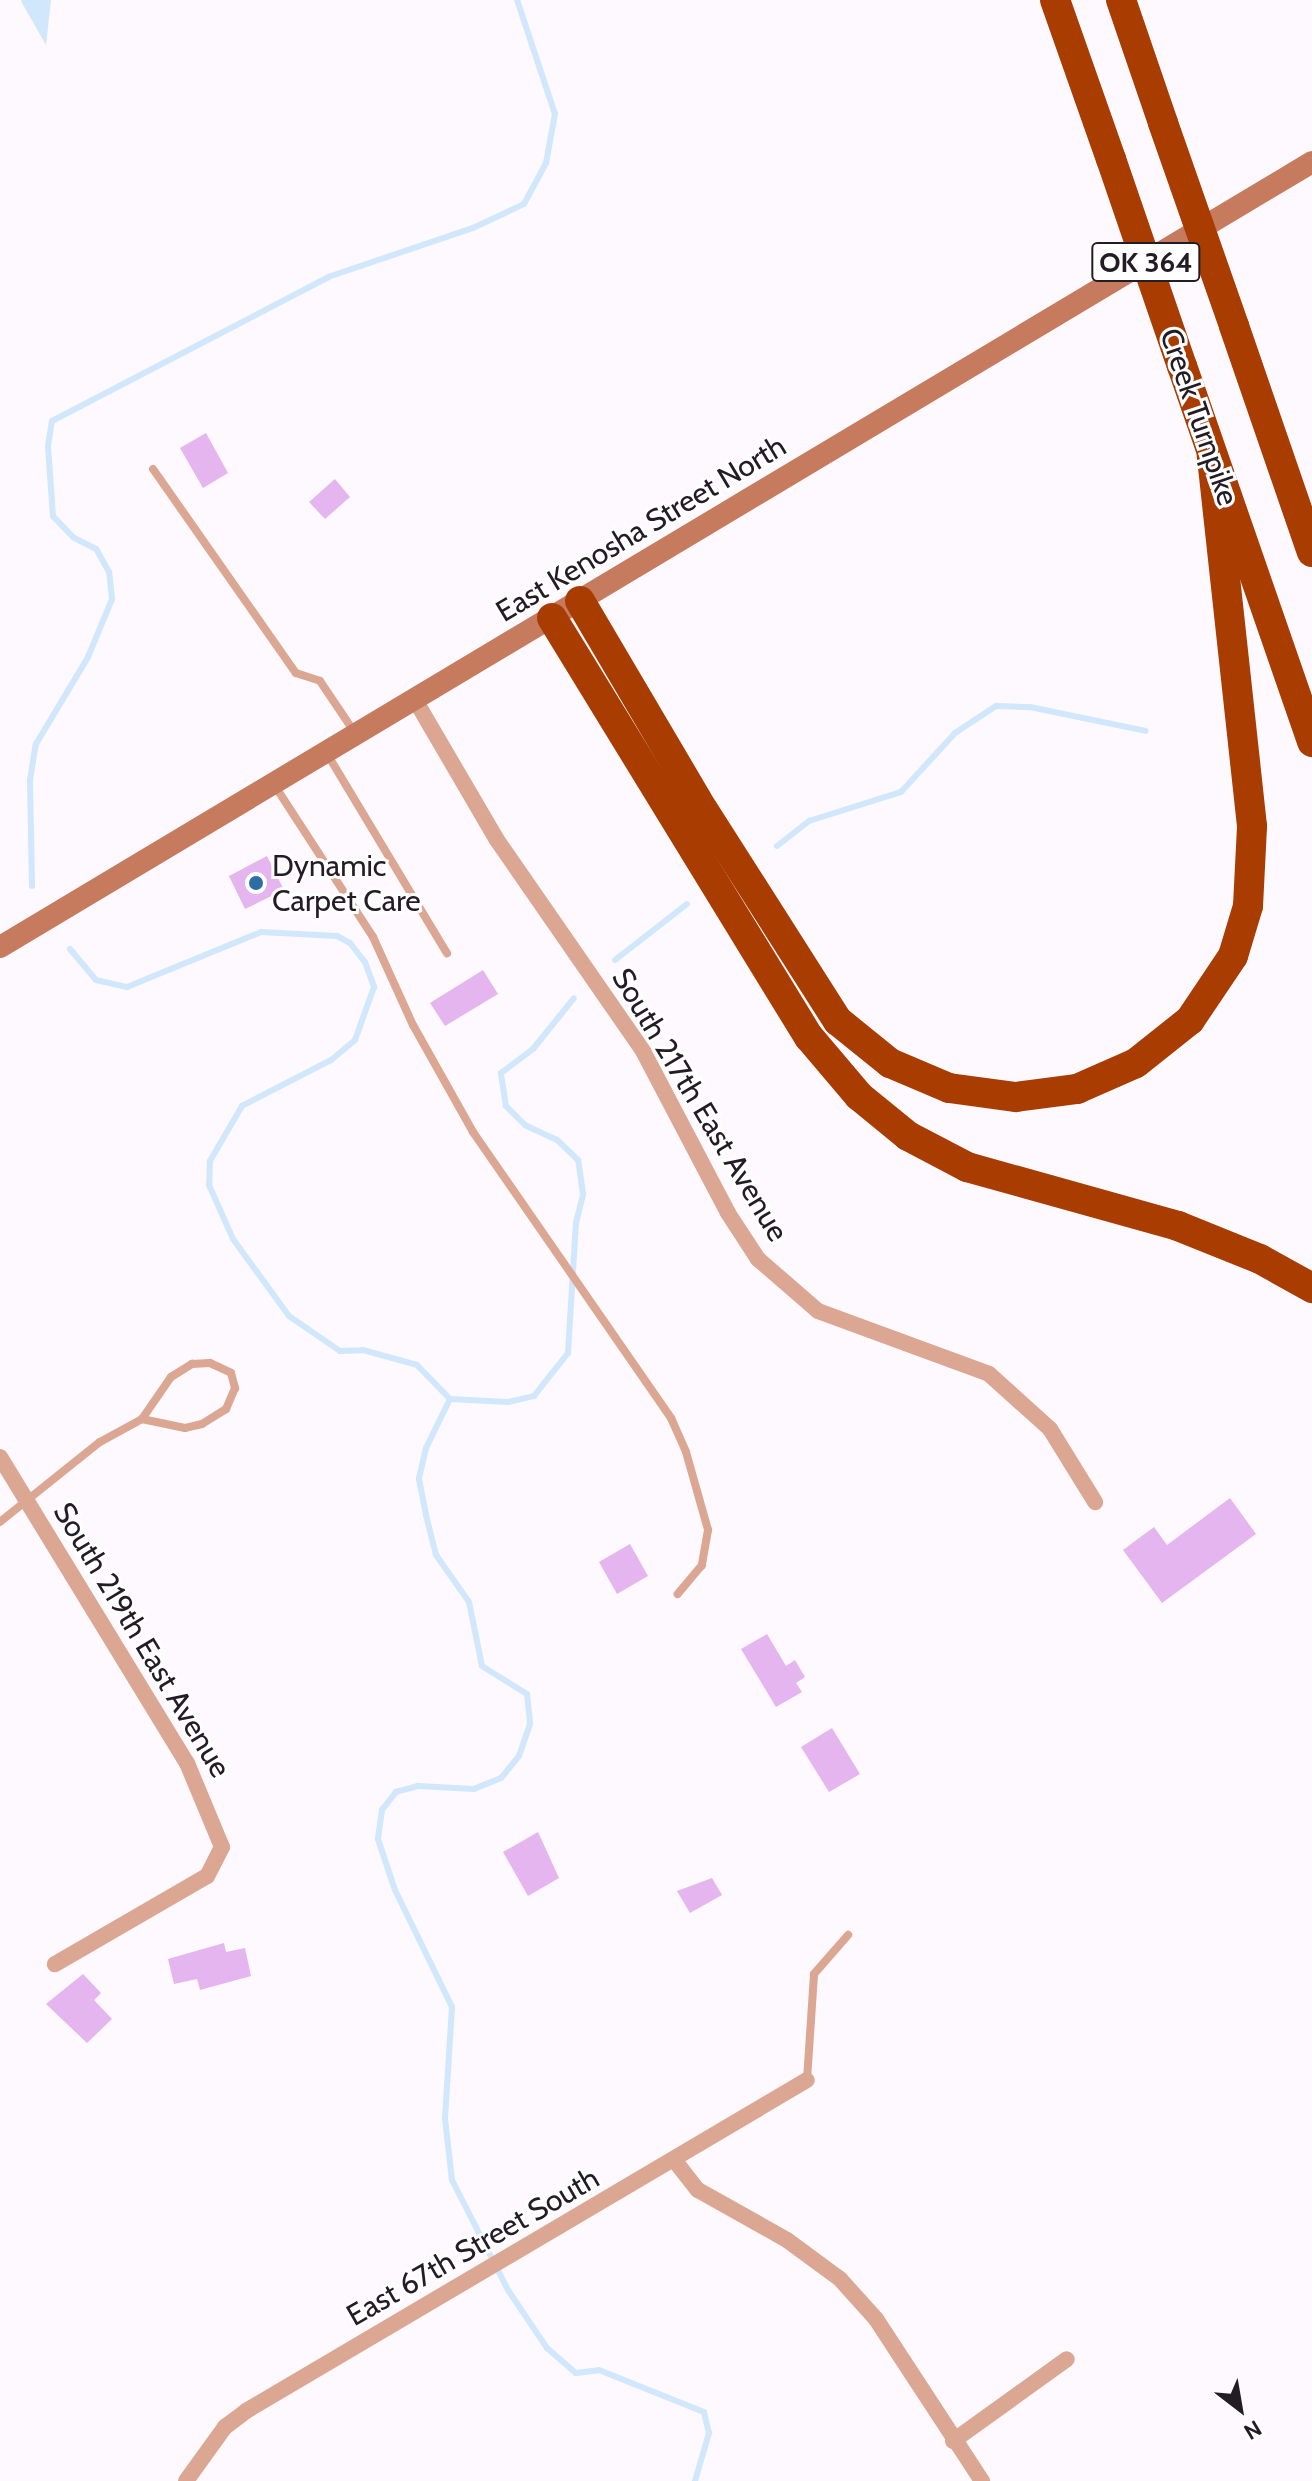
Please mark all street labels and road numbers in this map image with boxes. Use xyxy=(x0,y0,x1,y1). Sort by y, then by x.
road number: OK 364 xyxy=(1090,238,1202,286)
street label: Creek Turnpike xyxy=(1152,324,1246,510)
street label: East Kenosha Street North xyxy=(490,428,792,630)
street label: South 217th East Avenue xyxy=(604,962,796,1248)
street label: South 219th East Avenue xyxy=(46,1496,238,1784)
street label: East 67th Street South xyxy=(340,2160,606,2334)

